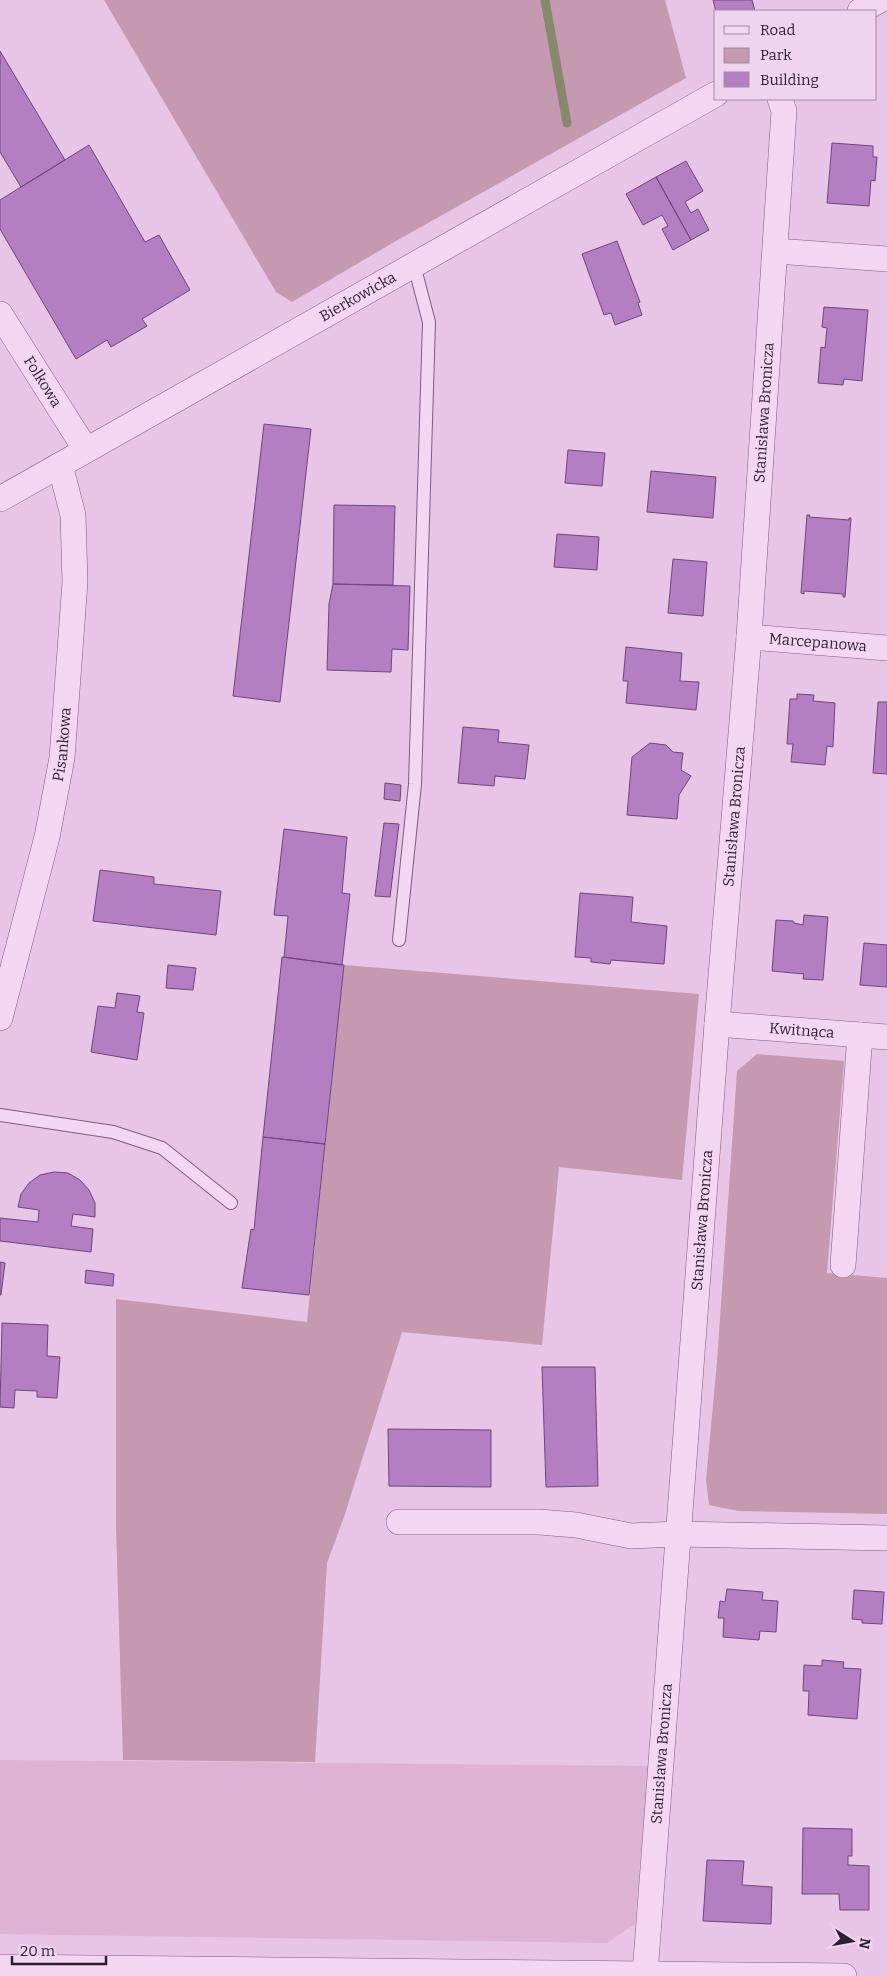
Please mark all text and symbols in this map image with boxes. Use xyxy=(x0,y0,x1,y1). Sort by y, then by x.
legend xyxy=(714,10,877,100)
text: Road xyxy=(760,21,795,39)
text: Park xyxy=(760,46,792,64)
text: Building xyxy=(760,71,819,89)
street label: Bierkowicka xyxy=(316,268,399,325)
street label: Stanisława Bronicza xyxy=(750,342,778,483)
street label: Folkowa xyxy=(20,353,66,411)
street label: Marcepanowa xyxy=(768,630,867,655)
street label: Pisankowa xyxy=(49,707,75,783)
street label: Stanisława Bronicza xyxy=(719,746,749,887)
street label: Kwitnąca xyxy=(768,1019,835,1042)
street label: Stanisława Bronicza xyxy=(688,1149,716,1291)
street label: Stanisława Bronicza xyxy=(647,1683,676,1824)
north arrow xyxy=(827,1916,877,1966)
scale bar xyxy=(12,1934,106,1966)
text: N xyxy=(855,1936,874,1950)
text: 20 m xyxy=(20,1942,56,1960)

